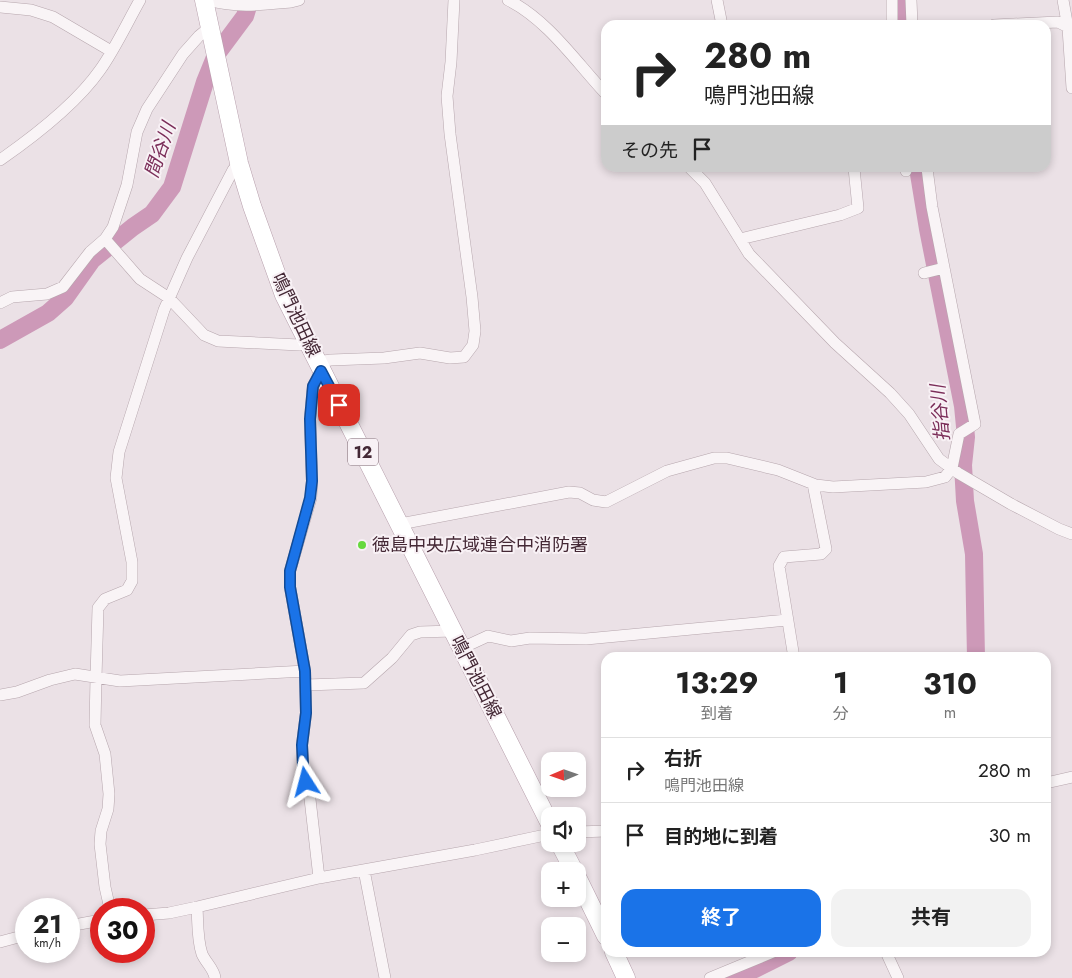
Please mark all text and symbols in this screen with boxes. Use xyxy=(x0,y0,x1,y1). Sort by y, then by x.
text: 280 m xyxy=(704,31,811,81)
icon: right xyxy=(621,40,686,105)
text: 鳴門池田線 xyxy=(704,79,814,111)
water label: 間谷川 xyxy=(138,117,183,181)
icon: arrive xyxy=(688,135,716,163)
text: その先 xyxy=(621,137,678,164)
street label: 鳴門池田線 xyxy=(265,269,327,361)
water label: 指谷川 xyxy=(924,381,956,443)
pin xyxy=(318,384,360,426)
icon: arrive xyxy=(325,391,353,419)
road number: 12 xyxy=(348,438,378,466)
place label: 徳島中央広域連合中消防署 xyxy=(372,532,588,558)
marker: 徳島中央広域連合中消防署 xyxy=(356,539,368,551)
street label: 鳴門池田線 xyxy=(444,631,508,723)
text: 13:29 xyxy=(675,661,759,704)
text: 1 xyxy=(833,661,848,704)
text: 310 xyxy=(923,662,977,705)
text: m xyxy=(944,701,956,724)
text: 到着 xyxy=(701,702,733,725)
text: 分 xyxy=(833,702,849,725)
text: 右折 xyxy=(664,745,702,772)
north arrow xyxy=(541,752,586,798)
map controls xyxy=(541,752,586,962)
position arrow xyxy=(279,755,331,807)
icon: right xyxy=(621,756,649,784)
text: 280 m xyxy=(978,757,1031,784)
text: 鳴門池田線 xyxy=(664,774,744,797)
button: sound xyxy=(541,807,586,852)
icon: arrive xyxy=(621,821,649,849)
text: 30 m xyxy=(989,822,1031,849)
text: 目的地に到着 xyxy=(664,823,778,850)
button: + xyxy=(541,862,586,907)
button: 終了 xyxy=(621,889,821,947)
button: 共有 xyxy=(831,889,1031,947)
speed limit sign: 30 xyxy=(90,898,155,963)
text: 21 xyxy=(33,906,62,942)
button: − xyxy=(541,917,586,962)
text: km/h xyxy=(34,934,61,952)

